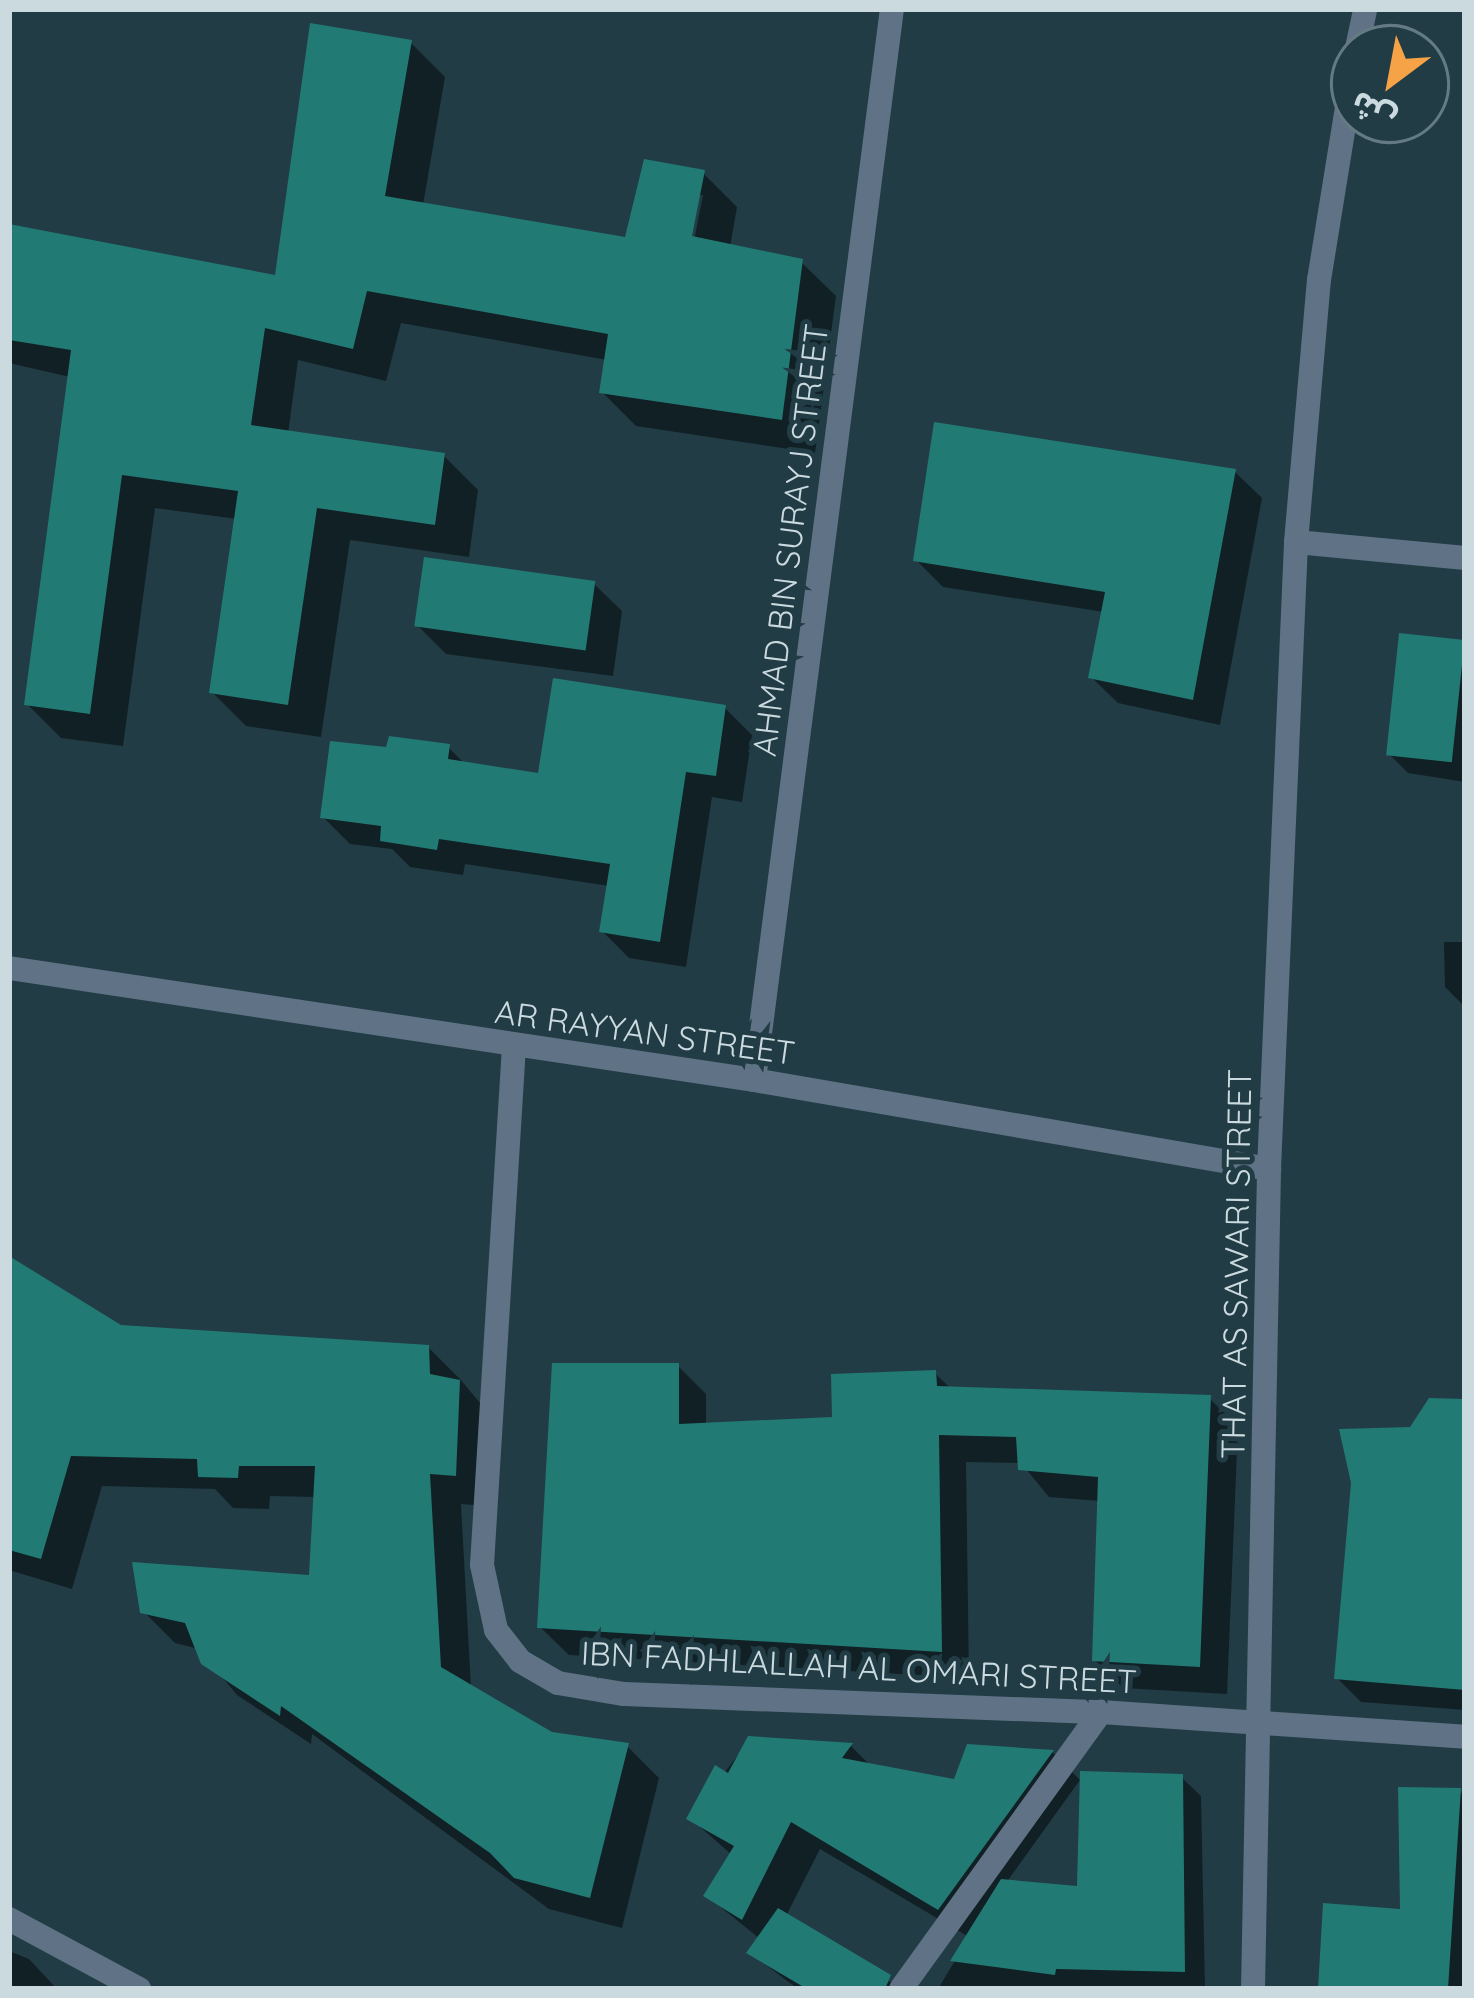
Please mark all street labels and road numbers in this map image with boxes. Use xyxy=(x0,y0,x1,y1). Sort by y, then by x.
street label: AHMAD BIN SURAYJ STREET xyxy=(744,322,836,758)
street label: AR RAYYAN STREET xyxy=(493,991,797,1073)
street label: THAT AS SAWARI STREET xyxy=(1213,1069,1259,1459)
street label: IBN FADHLALLAH AL OMARI STREET xyxy=(580,1633,1138,1701)

